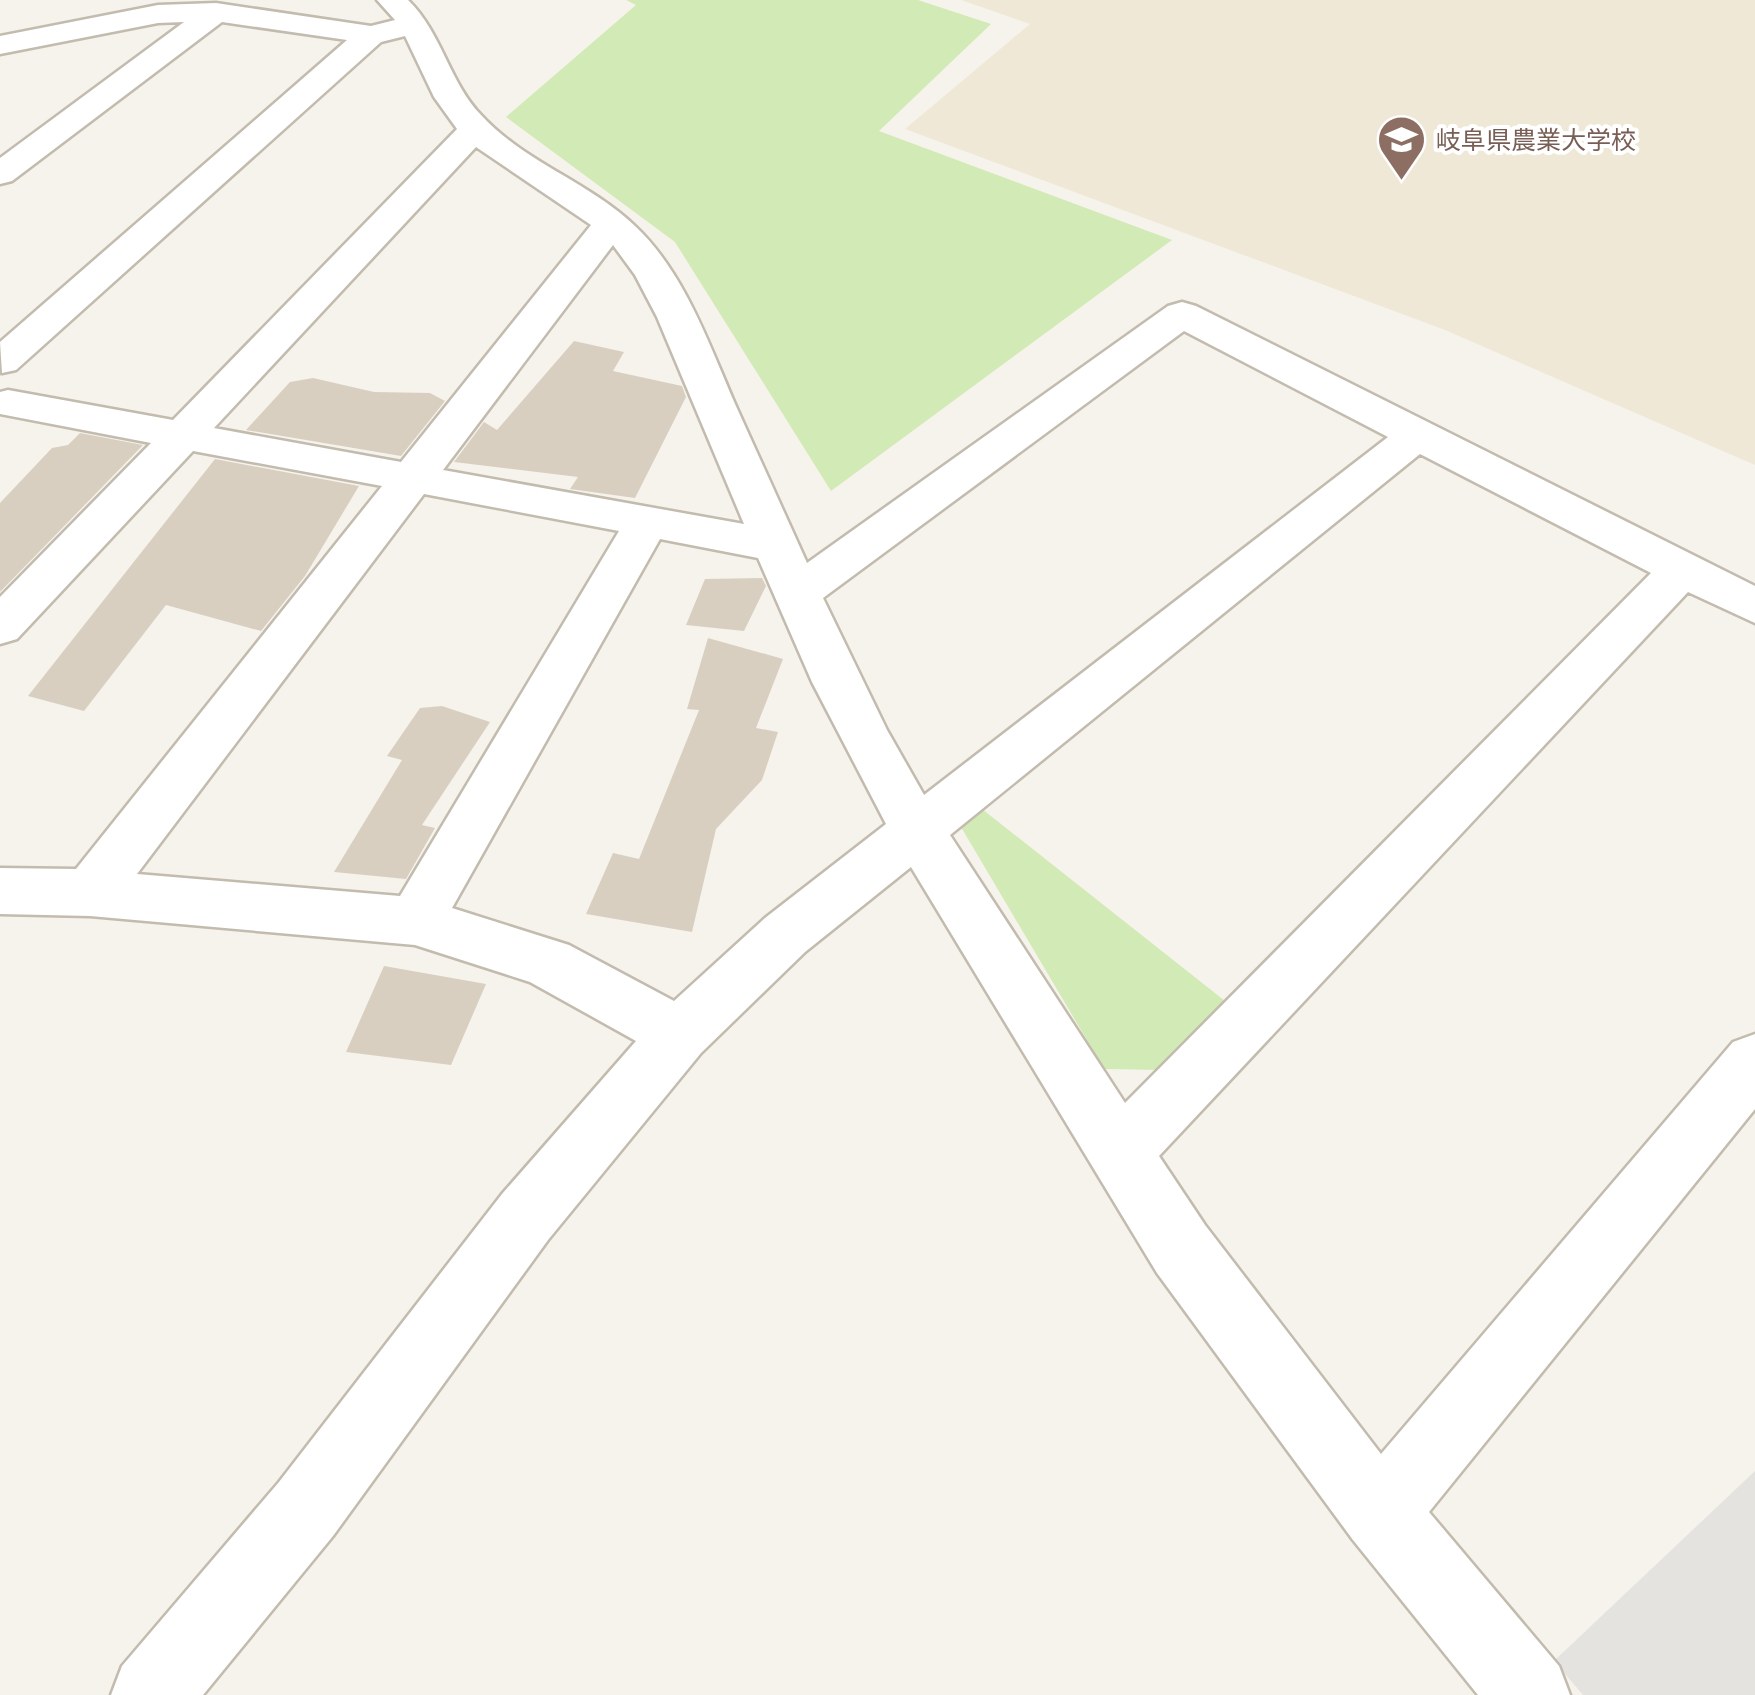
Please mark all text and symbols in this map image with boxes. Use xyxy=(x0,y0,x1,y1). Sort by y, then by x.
school or university icon: 岐阜県農業大学校 xyxy=(1375,114,1427,182)
place label: 岐阜県農業大学校 xyxy=(1436,126,1636,155)

